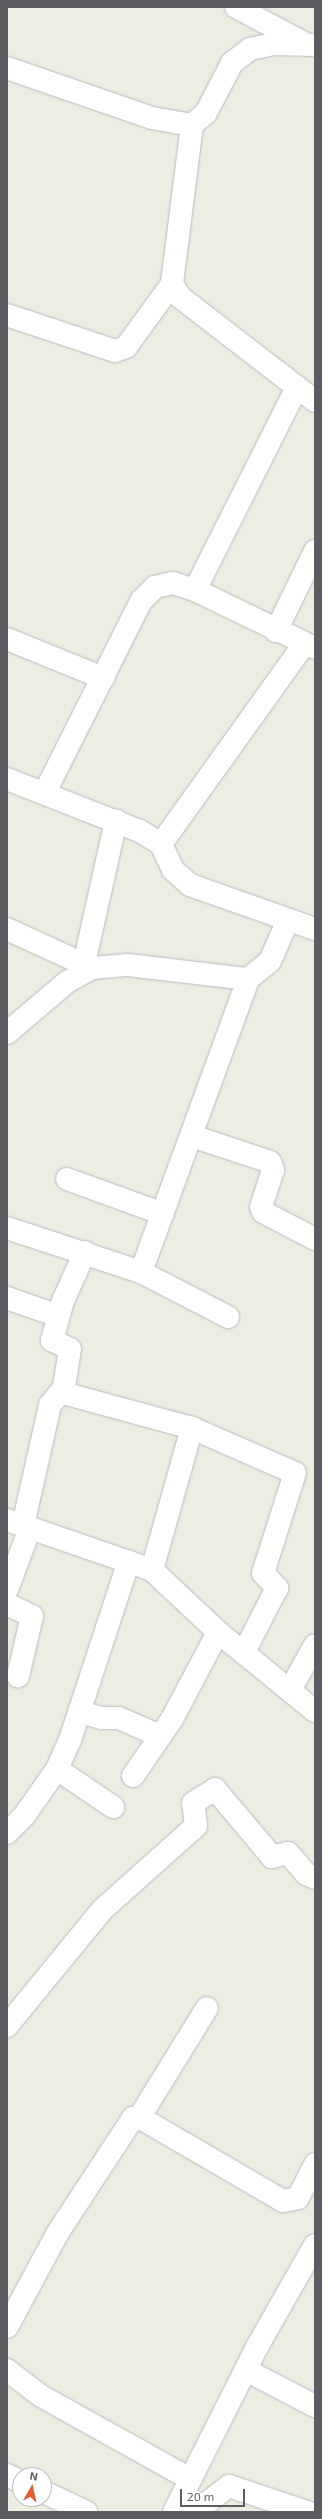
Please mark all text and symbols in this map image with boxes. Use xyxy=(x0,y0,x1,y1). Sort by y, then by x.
north arrow xyxy=(12,2467,52,2507)
text: N xyxy=(29,2469,39,2483)
scale bar xyxy=(182,2481,247,2507)
text: 20 m xyxy=(187,2489,214,2503)

